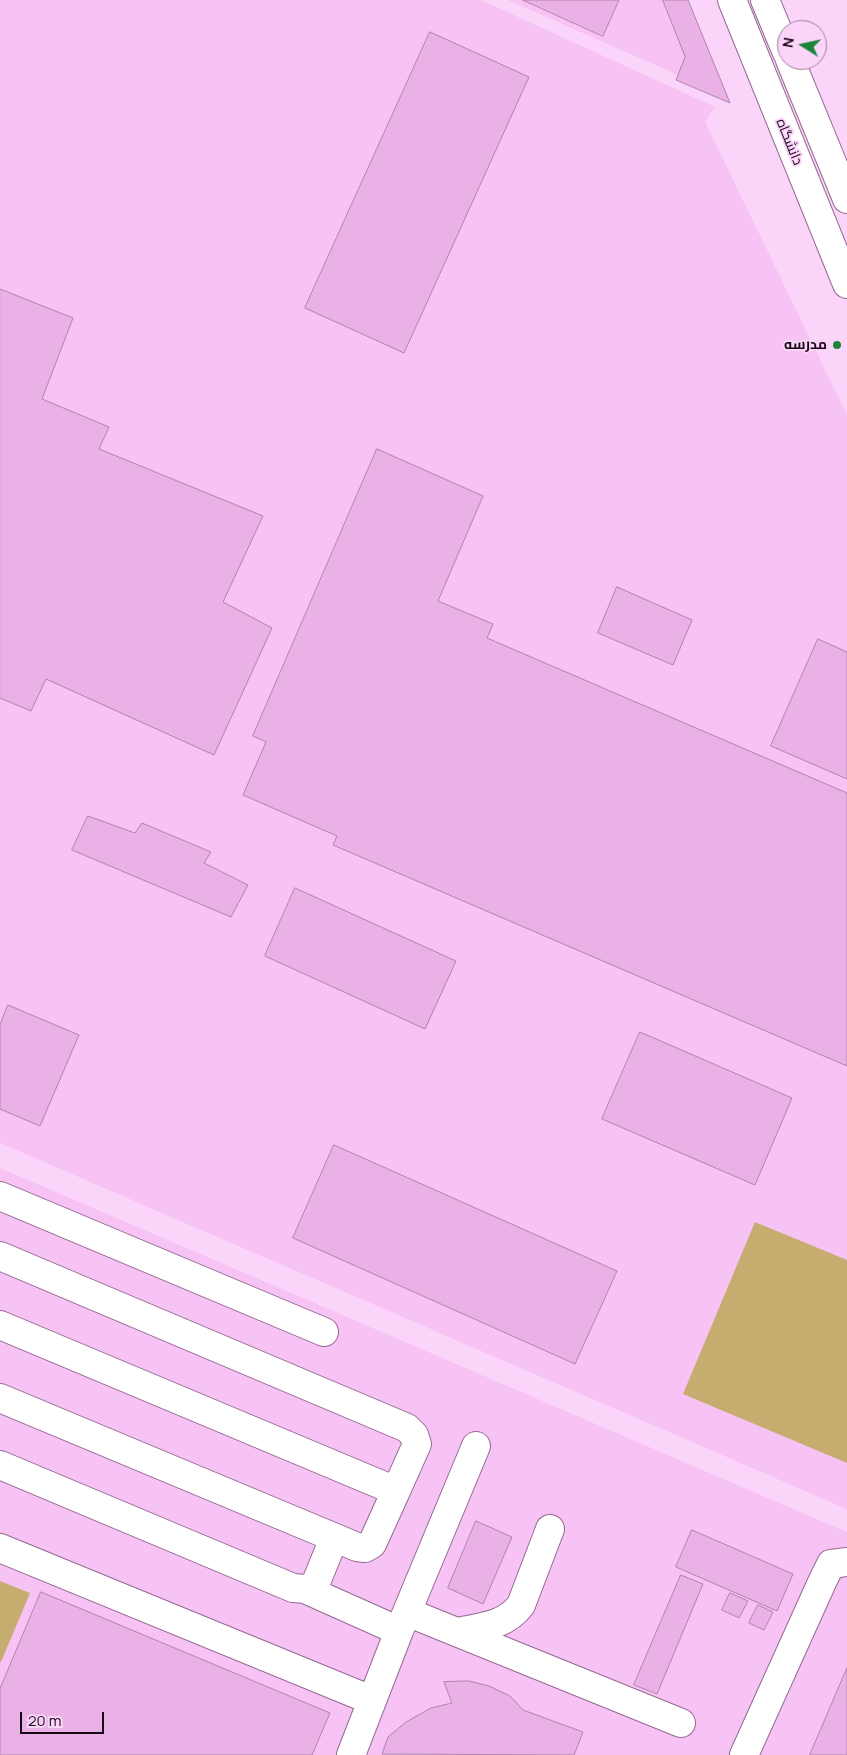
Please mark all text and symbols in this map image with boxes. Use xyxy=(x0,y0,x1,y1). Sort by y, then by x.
north arrow xyxy=(777,20,827,70)
text: N xyxy=(777,36,798,49)
street label: دانشگاه xyxy=(772,116,806,168)
place label: مدرسه xyxy=(784,337,827,353)
marker: مدرسه xyxy=(831,339,843,351)
scale bar xyxy=(22,1702,106,1734)
text: 20 m xyxy=(28,1710,61,1731)

